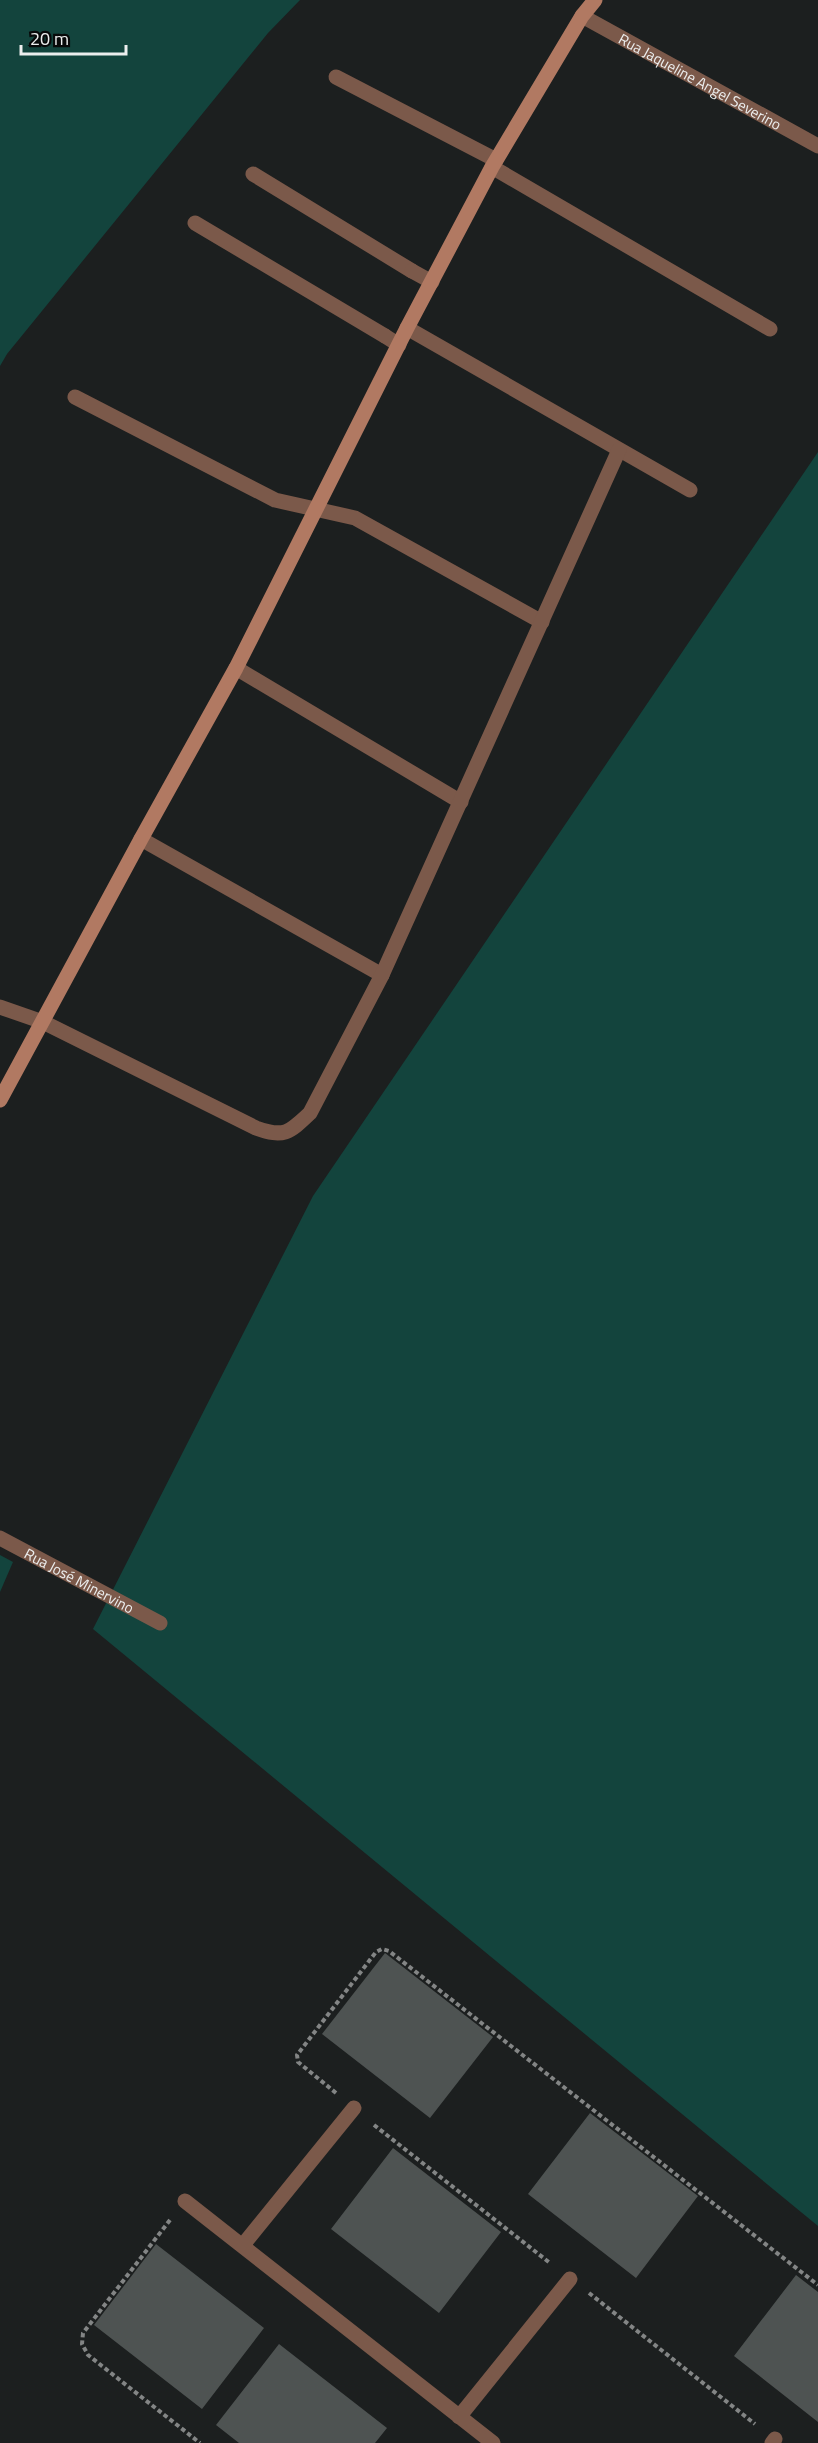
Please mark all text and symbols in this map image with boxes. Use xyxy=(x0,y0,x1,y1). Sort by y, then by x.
scale bar xyxy=(21,18,126,56)
text: 20 m xyxy=(30,25,69,52)
street label: Rua Jaqueline Angel Severino xyxy=(615,27,786,135)
street label: Rua José Minervino xyxy=(21,1542,139,1619)

